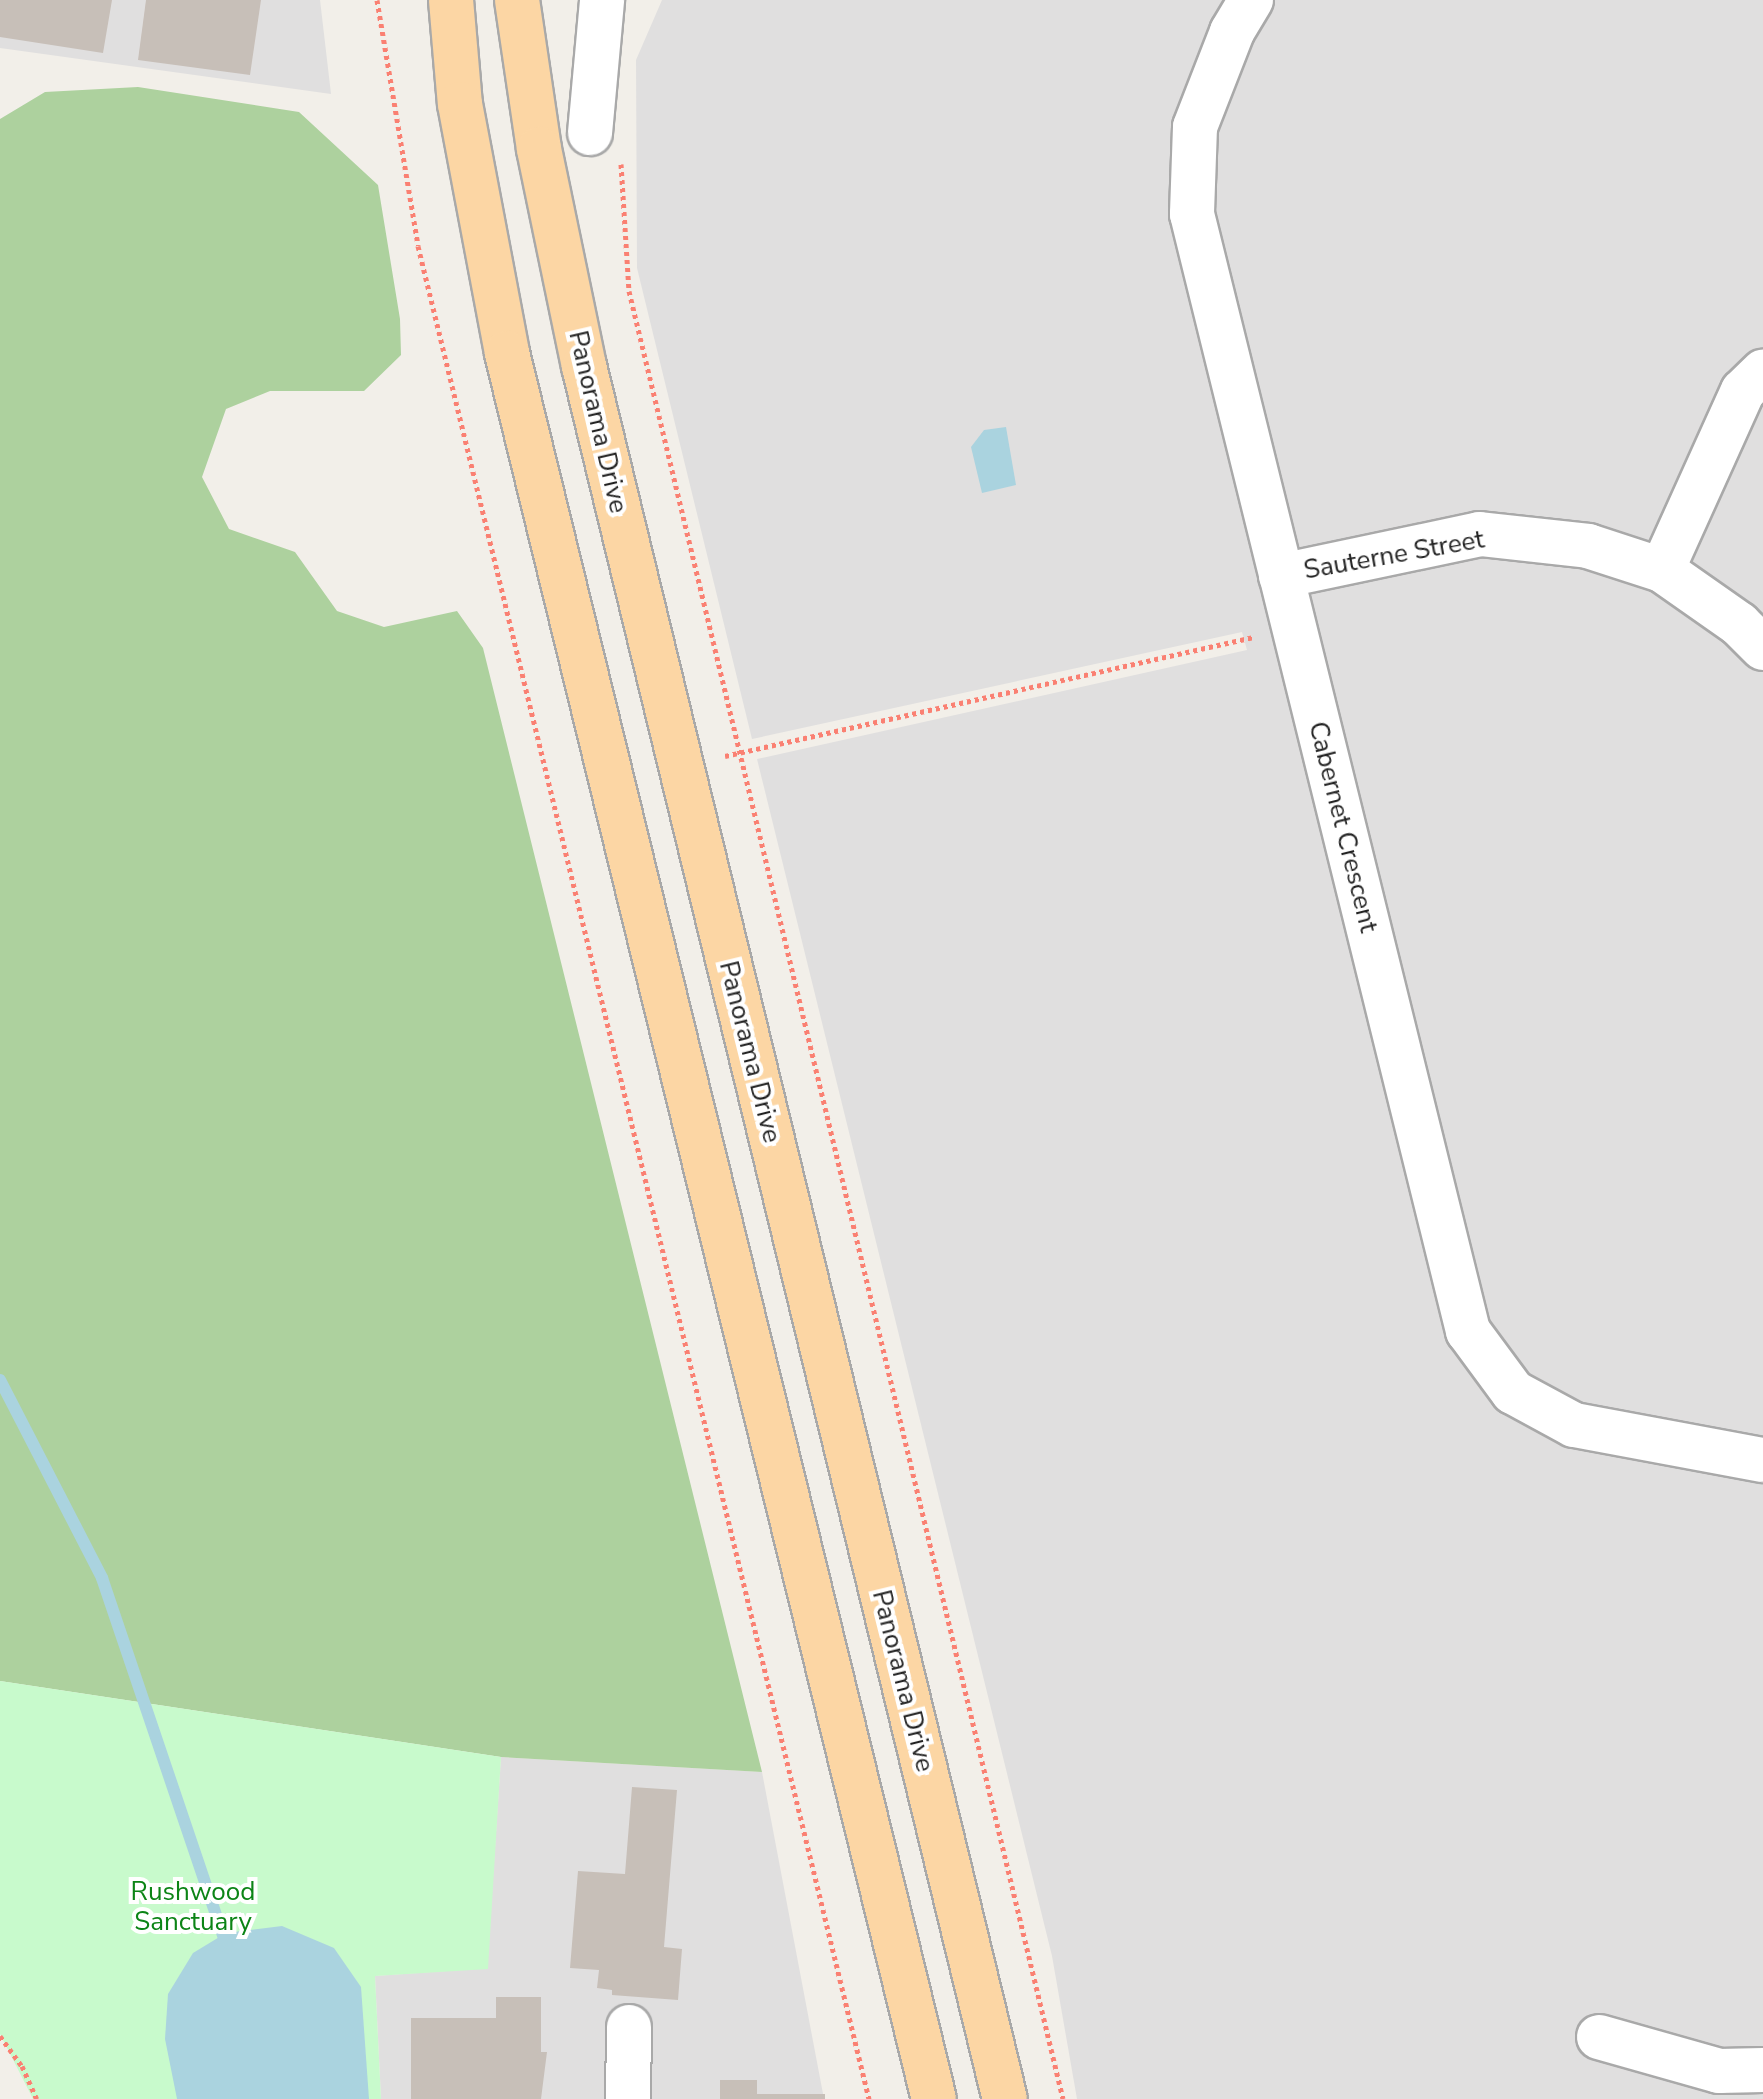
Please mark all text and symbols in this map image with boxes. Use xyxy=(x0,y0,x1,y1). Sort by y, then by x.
street label: Panorama Drive xyxy=(562,328,634,516)
street label: Sauterne Street xyxy=(1301,524,1487,586)
street label: Cabernet Crescent xyxy=(1302,718,1384,936)
street label: Panorama Drive xyxy=(712,958,788,1146)
street label: Panorama Drive xyxy=(865,1587,941,1775)
park label: Rushwood Sanctuary xyxy=(131,1876,255,1938)

